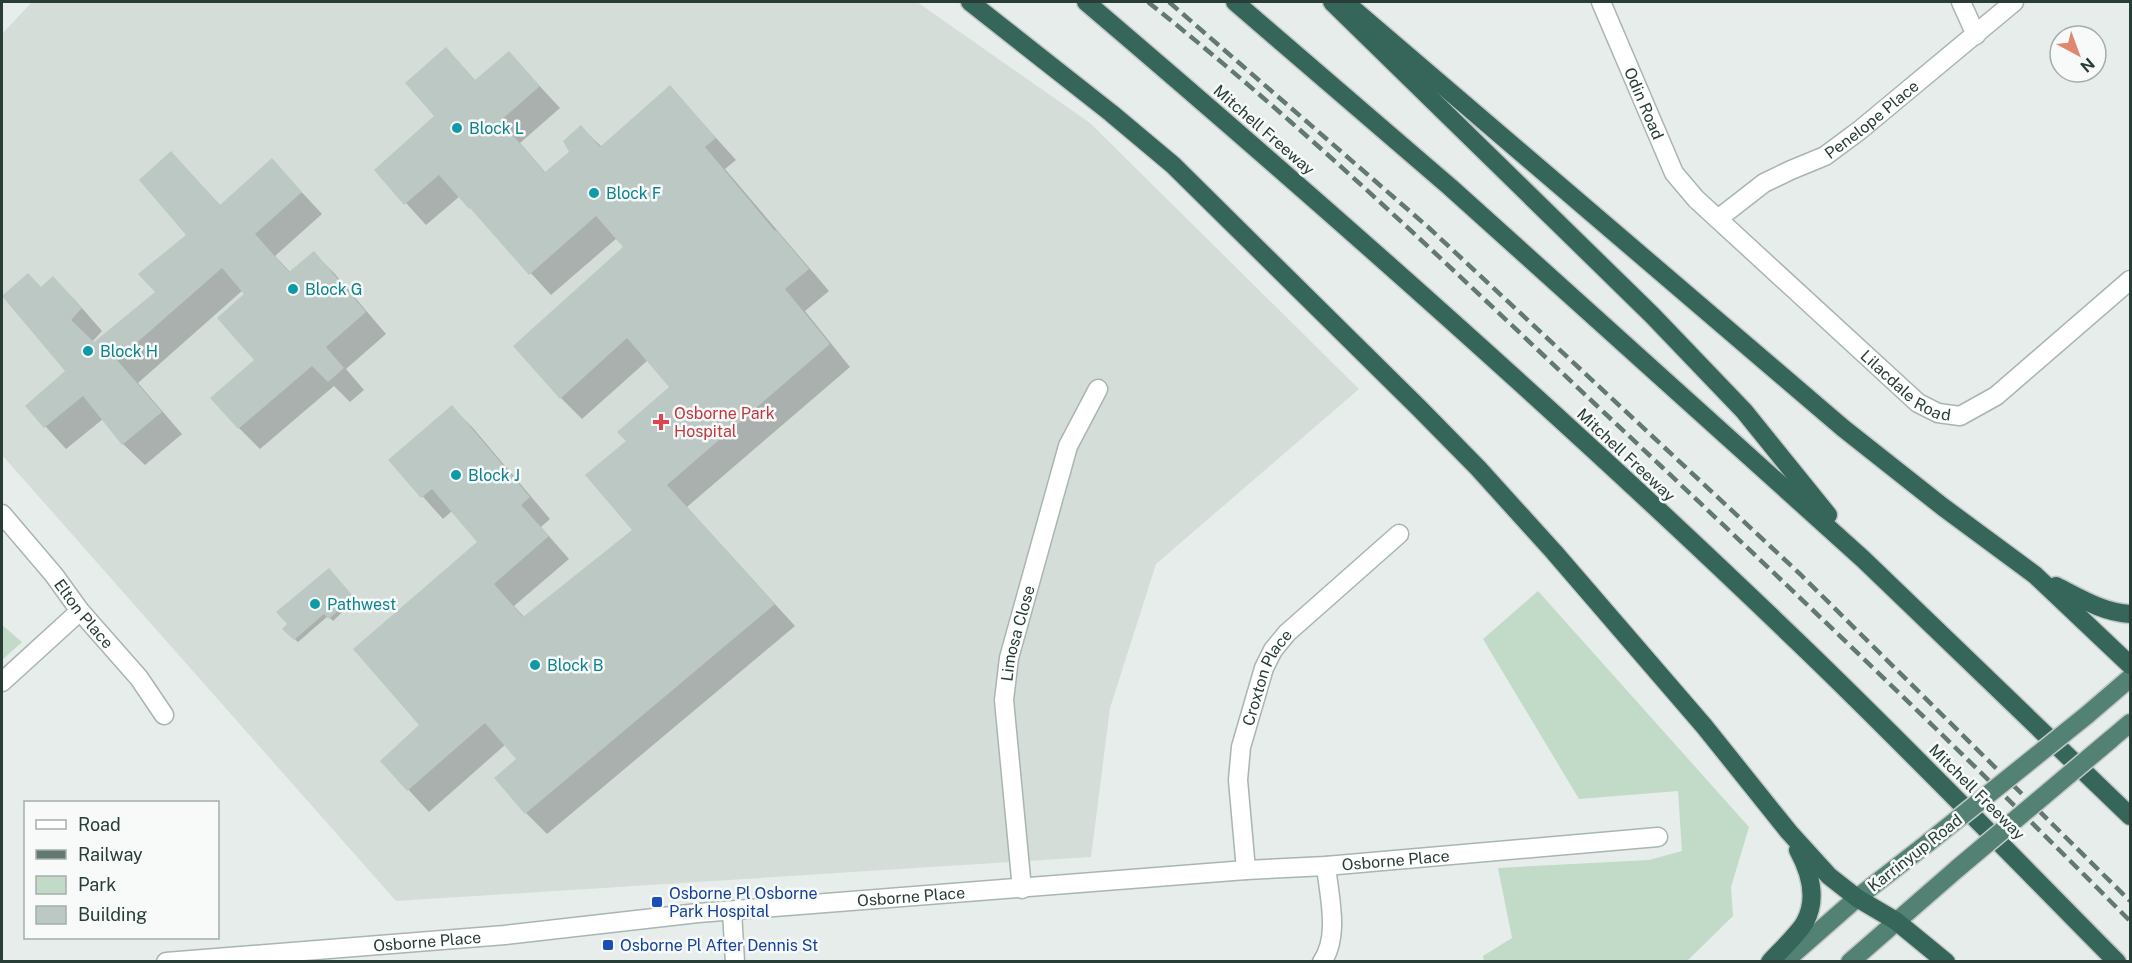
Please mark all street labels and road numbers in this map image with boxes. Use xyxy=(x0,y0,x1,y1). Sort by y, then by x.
street label: Odin Road xyxy=(1620,64,1668,142)
street label: Penelope Place xyxy=(1821,76,1922,163)
street label: Mitchell Freeway xyxy=(1210,81,1319,179)
street label: Lilacdale Road xyxy=(1857,346,1952,424)
street label: Mitchell Freeway xyxy=(1573,405,1679,506)
street label: Elton Place xyxy=(50,575,118,652)
street label: Limosa Close xyxy=(997,583,1038,682)
street label: Croxton Place xyxy=(1238,625,1296,728)
street label: Mitchell Freeway xyxy=(1925,740,2029,844)
street label: Karrinyup Road xyxy=(1864,810,1966,896)
street label: Osborne Place xyxy=(1341,846,1450,874)
street label: Osborne Place xyxy=(856,883,966,910)
street label: Osborne Place xyxy=(372,927,482,955)

